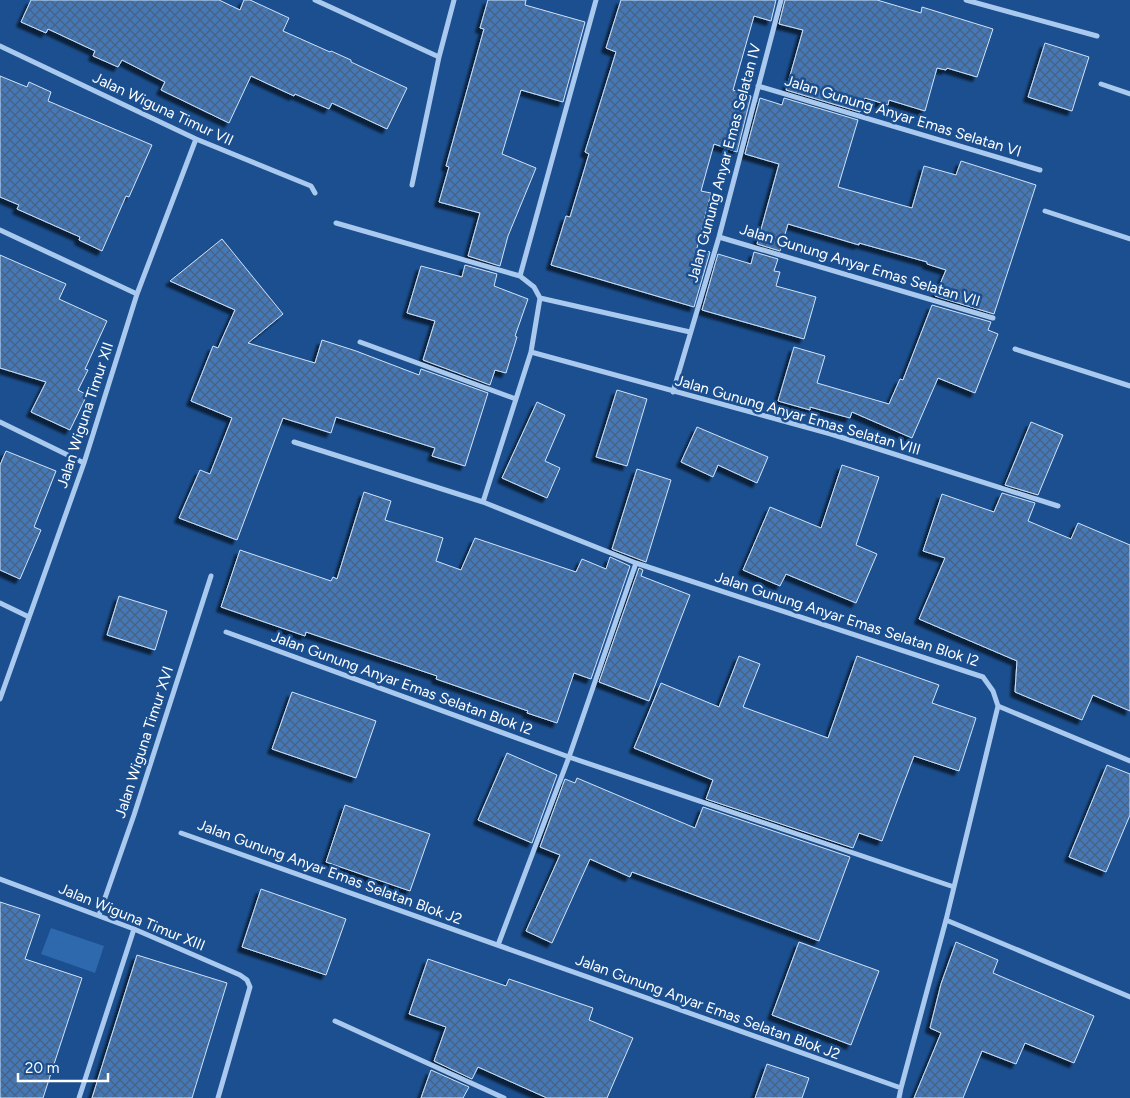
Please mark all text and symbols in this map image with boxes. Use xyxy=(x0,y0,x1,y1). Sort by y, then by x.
street label: Jalan Gunung Anyar Emas Selatan IV xyxy=(683,41,765,284)
street label: Jalan Wiguna Timur VII xyxy=(90,68,236,150)
street label: Jalan Gunung Anyar Emas Selatan VI xyxy=(782,71,1024,161)
street label: Jalan Gunung Anyar Emas Selatan VII xyxy=(738,220,982,310)
street label: Jalan Wiguna Timur XII xyxy=(53,340,117,490)
street label: Jalan Gunung Anyar Emas Selatan VIII xyxy=(673,371,923,459)
street label: Jalan Gunung Anyar Emas Selatan Blok I2 xyxy=(713,568,981,670)
street label: Jalan Gunung Anyar Emas Selatan Blok I2 xyxy=(269,627,535,739)
street label: Jalan Wiguna Timur XVI xyxy=(111,664,177,820)
street label: Jalan Gunung Anyar Emas Selatan Blok J2 xyxy=(195,816,465,928)
street label: Jalan Wiguna Timur XIII xyxy=(56,879,208,955)
street label: Jalan Gunung Anyar Emas Selatan Blok J2 xyxy=(573,951,843,1063)
scale bar xyxy=(18,1050,108,1082)
text: 20 m xyxy=(25,1059,59,1077)

